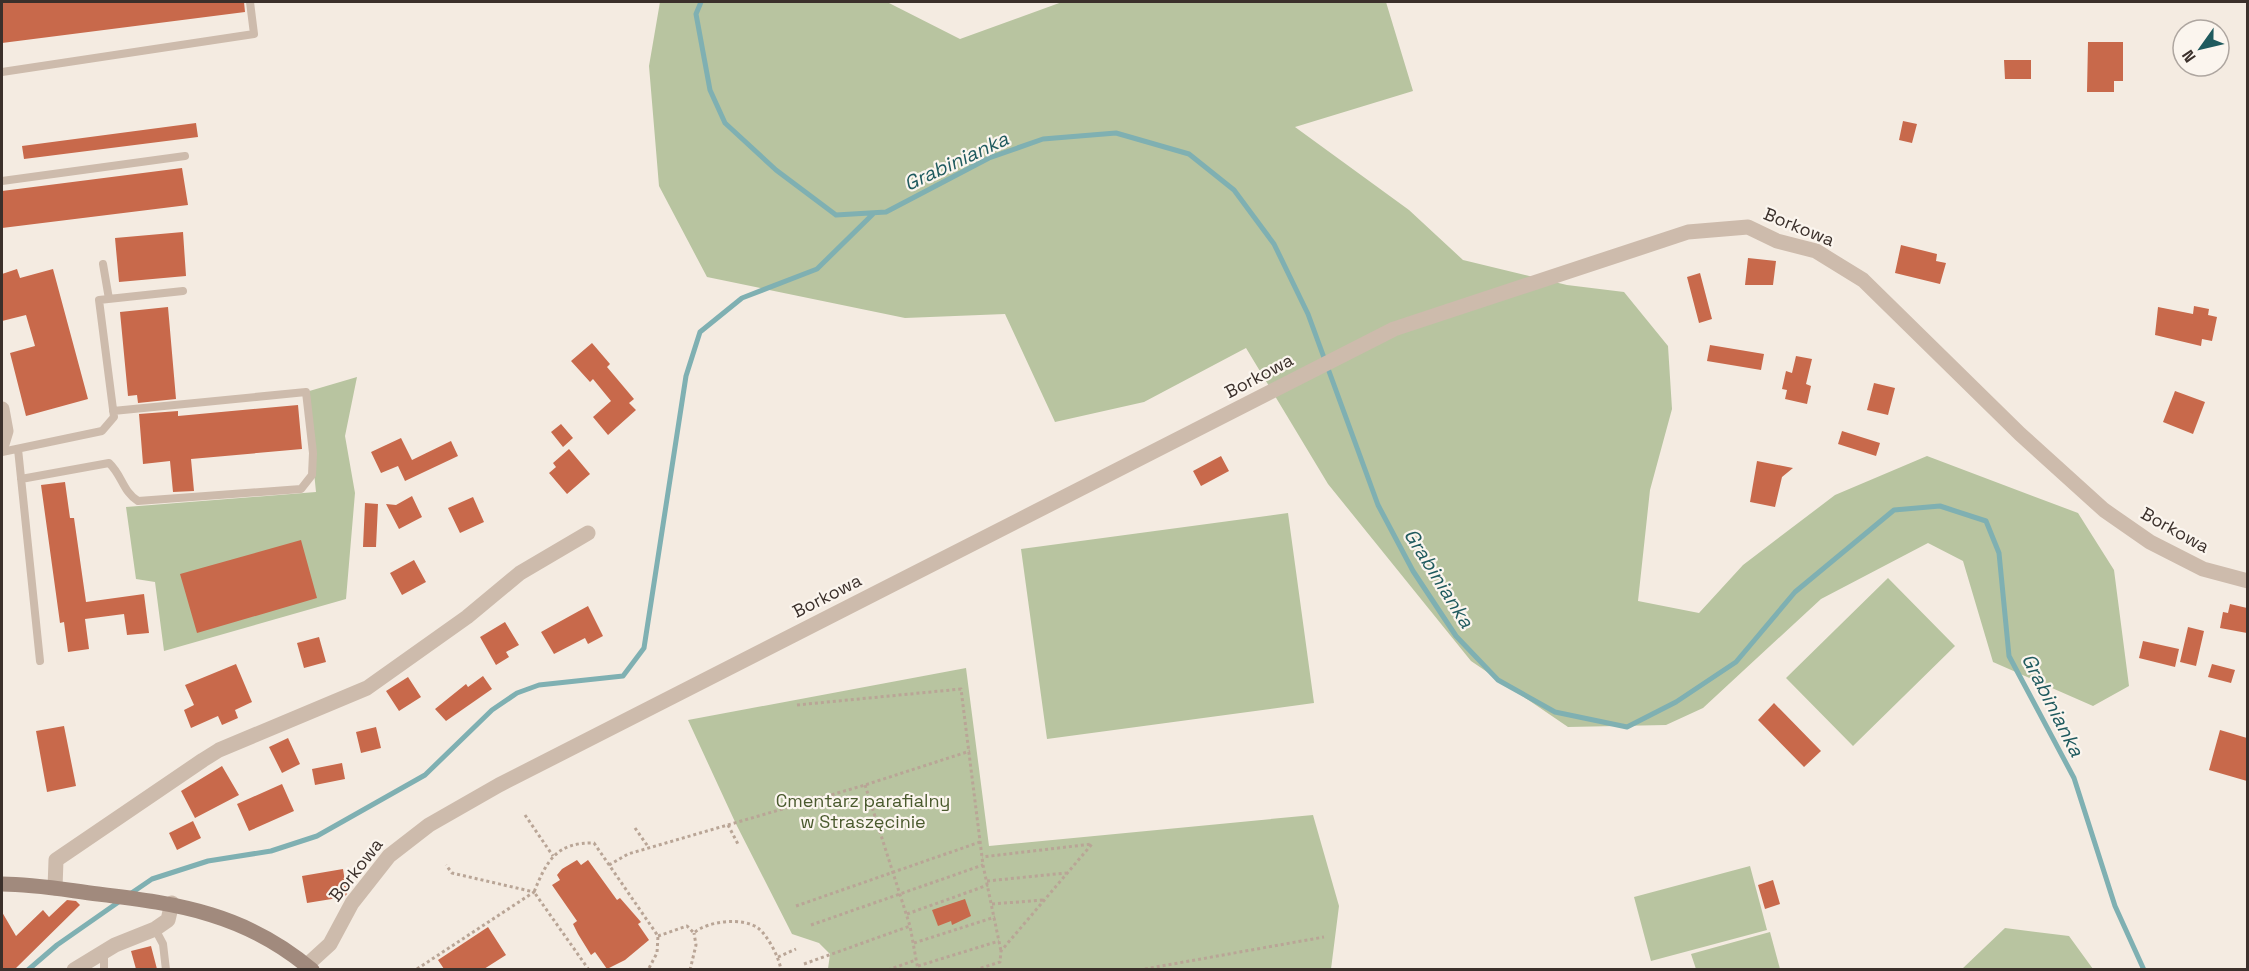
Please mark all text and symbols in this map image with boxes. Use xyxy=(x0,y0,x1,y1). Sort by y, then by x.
north arrow xyxy=(2171,18,2231,78)
text: N xyxy=(2177,46,2201,66)
water label: Grabinianka xyxy=(899,125,1013,197)
street label: Borkowa xyxy=(1760,202,1838,251)
street label: Borkowa xyxy=(1220,348,1297,403)
street label: Borkowa xyxy=(2137,501,2213,558)
water label: Grabinianka xyxy=(1398,523,1480,633)
street label: Borkowa xyxy=(788,568,865,623)
water label: Grabinianka xyxy=(2016,649,2090,762)
park label: Cmentarz parafialny w Straszęcinie xyxy=(776,789,950,833)
street label: Borkowa xyxy=(324,833,388,906)

